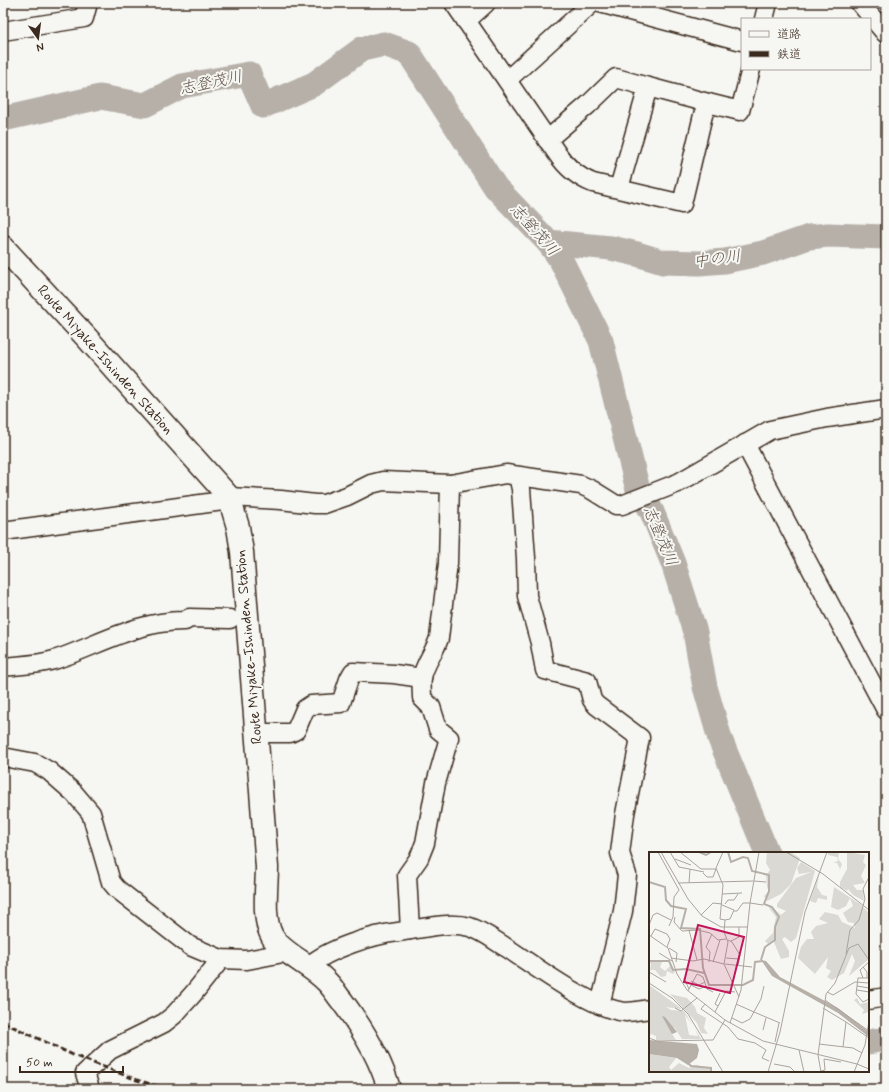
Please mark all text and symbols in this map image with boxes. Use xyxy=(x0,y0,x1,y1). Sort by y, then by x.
north arrow xyxy=(18,18,58,58)
legend xyxy=(741,18,871,70)
text: 道路 xyxy=(777,27,801,43)
text: N xyxy=(35,39,45,54)
text: 鉄道 xyxy=(777,47,801,63)
water label: 志登茂川 xyxy=(178,66,244,100)
water label: 志登茂川 xyxy=(505,199,563,261)
water label: 中の川 xyxy=(692,246,742,272)
street label: Route Miyake-Ishinden Station xyxy=(32,281,178,439)
water label: 志登茂川 xyxy=(638,502,682,570)
street label: Route Miyake-Ishinden Station xyxy=(231,549,267,745)
inset map xyxy=(649,852,869,1072)
scale bar xyxy=(20,1048,123,1074)
text: 50 m xyxy=(26,1055,53,1071)

